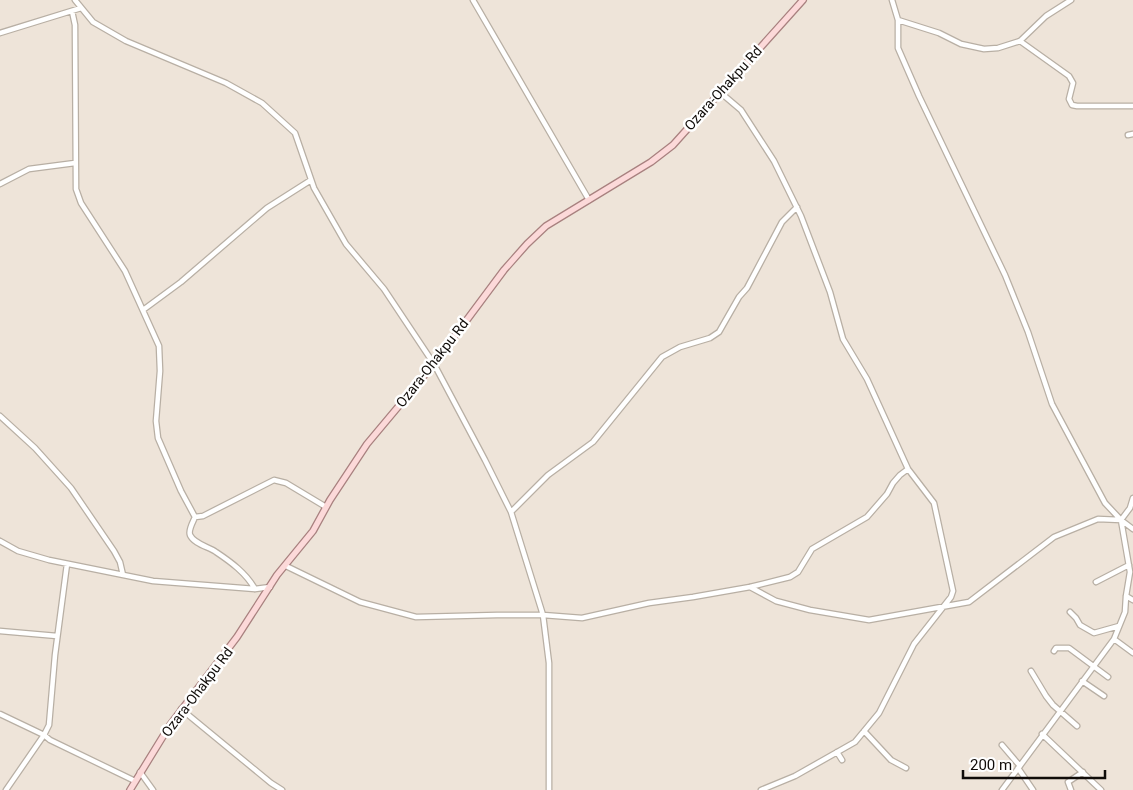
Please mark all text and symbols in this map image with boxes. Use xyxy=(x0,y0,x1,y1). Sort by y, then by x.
street label: Ozara-Ohakpu Rd xyxy=(681,43,765,133)
street label: Ozara-Ohakpu Rd xyxy=(393,316,471,410)
street label: Ozara-Ohakpu Rd xyxy=(158,644,236,740)
scale bar xyxy=(963,748,1106,780)
text: 200 m xyxy=(970,756,1012,774)

